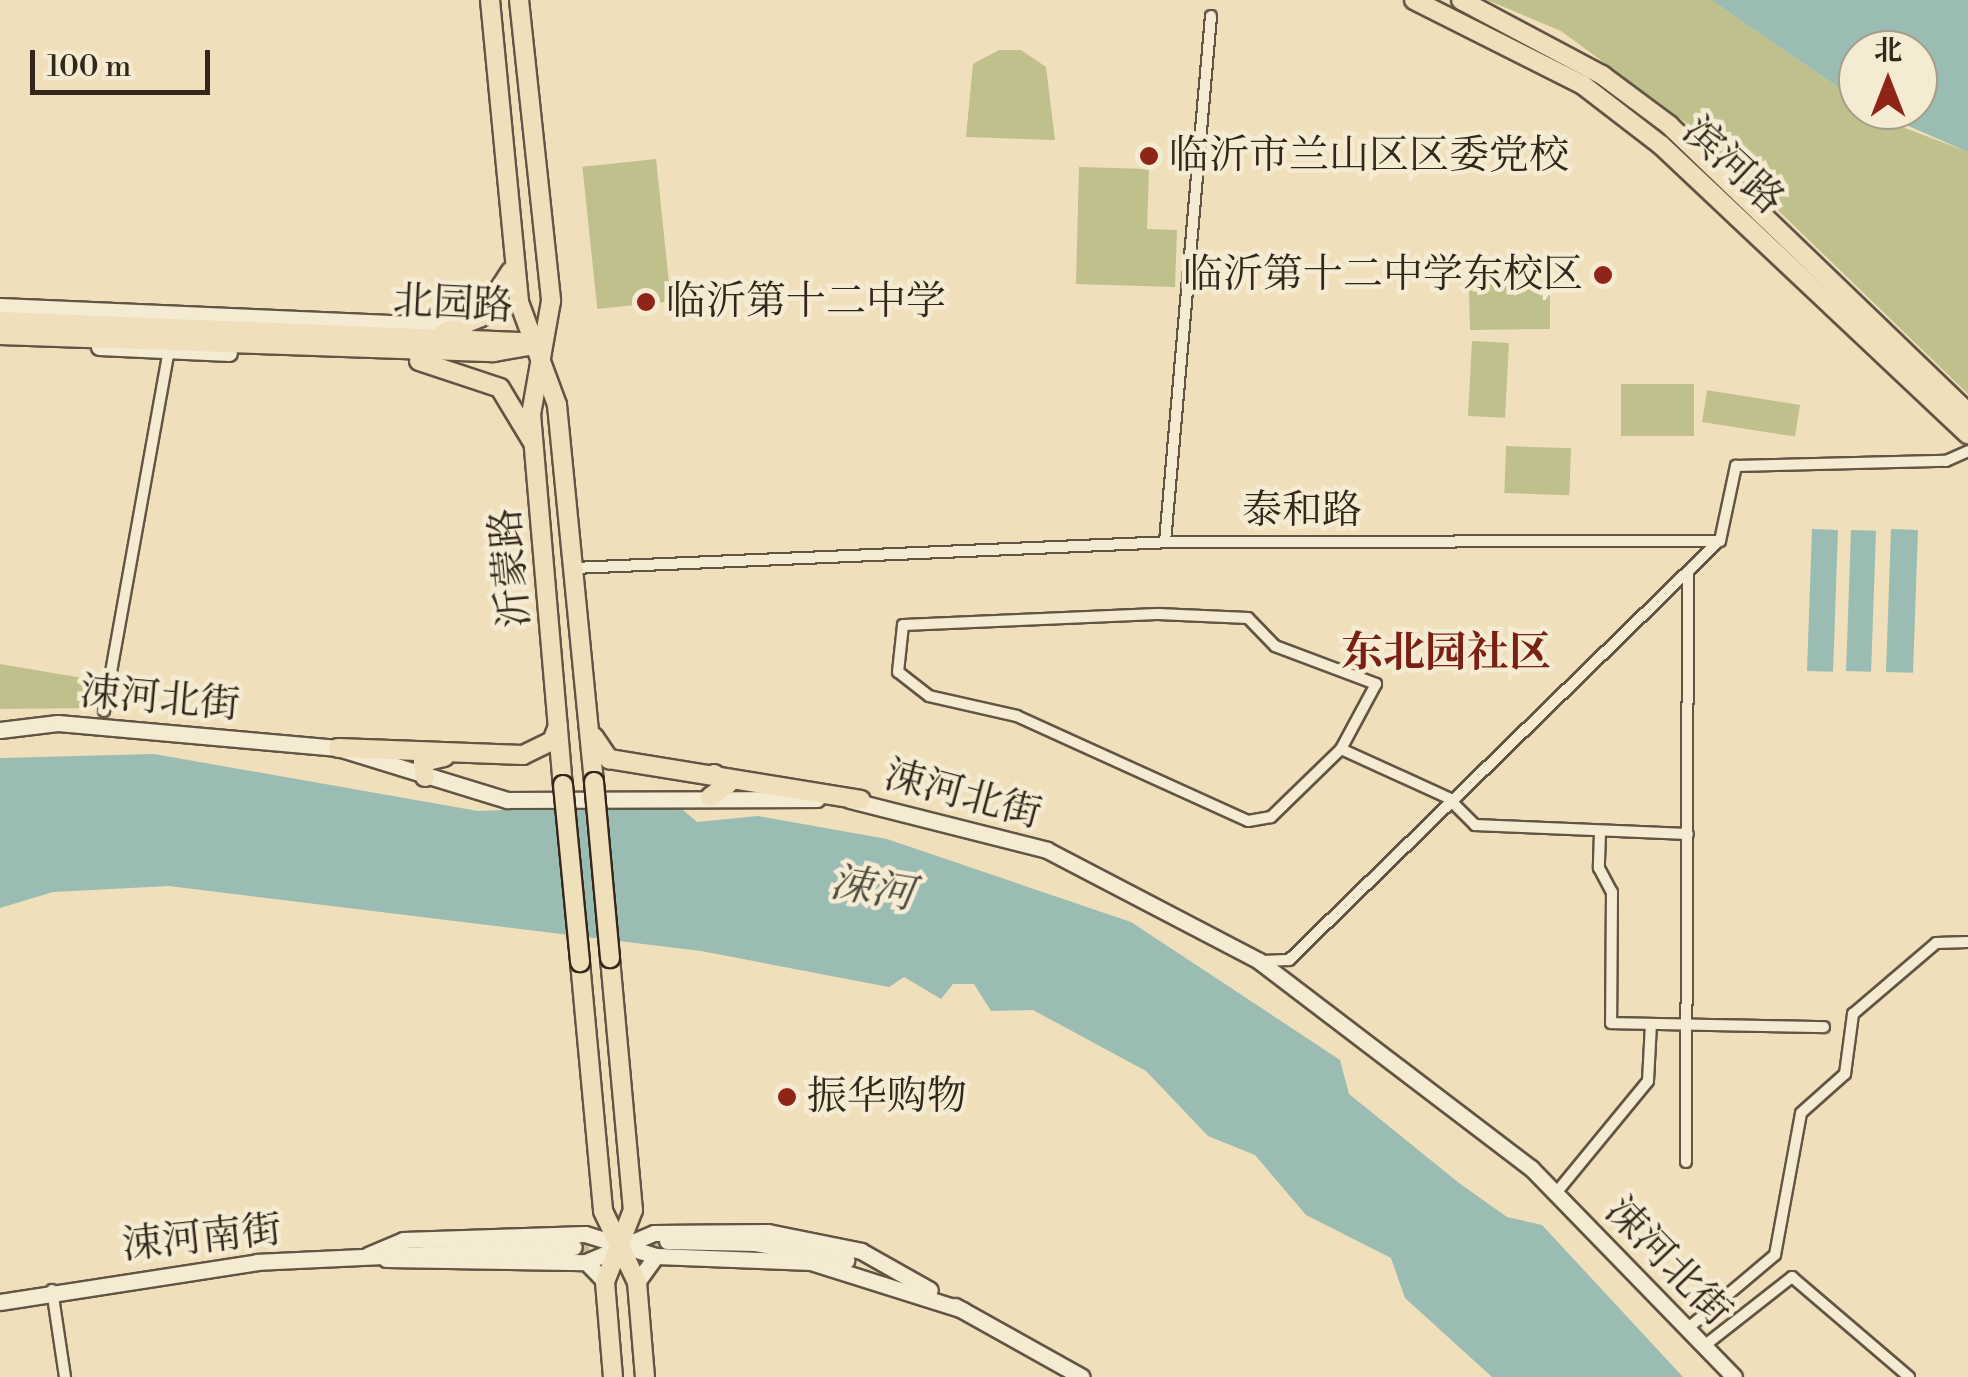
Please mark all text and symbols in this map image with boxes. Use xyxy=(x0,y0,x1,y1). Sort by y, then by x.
scale bar xyxy=(35,30,215,92)
north arrow xyxy=(1838,30,1938,130)
text: 北 xyxy=(1874,34,1902,69)
text: 100 m xyxy=(47,48,131,86)
street label: 滨河路 xyxy=(1673,108,1793,224)
place label: 临沂市兰山区区委党校 xyxy=(1169,132,1569,180)
marker: 临沂市兰山区区委党校 xyxy=(1138,145,1160,167)
place label: 临沂第十二中学东校区 xyxy=(1183,251,1583,299)
marker: 临沂第十二中学东校区 xyxy=(1592,264,1614,286)
street label: 北园路 xyxy=(392,277,514,331)
place label: 临沂第十二中学 xyxy=(666,278,946,326)
marker: 临沂第十二中学 xyxy=(635,291,657,313)
street label: 泰和路 xyxy=(1242,487,1362,535)
street label: 沂蒙路 xyxy=(482,506,540,630)
district label: 东北园社区 xyxy=(1341,629,1551,679)
street label: 涑河北街 xyxy=(78,668,242,730)
street label: 涑河北街 xyxy=(880,751,1046,839)
water label: 涑河 xyxy=(827,859,917,921)
place label: 振华购物 xyxy=(807,1073,967,1121)
marker: 振华购物 xyxy=(776,1086,798,1108)
street label: 涑河北街 xyxy=(1595,1188,1741,1336)
street label: 涑河南街 xyxy=(120,1206,284,1270)

